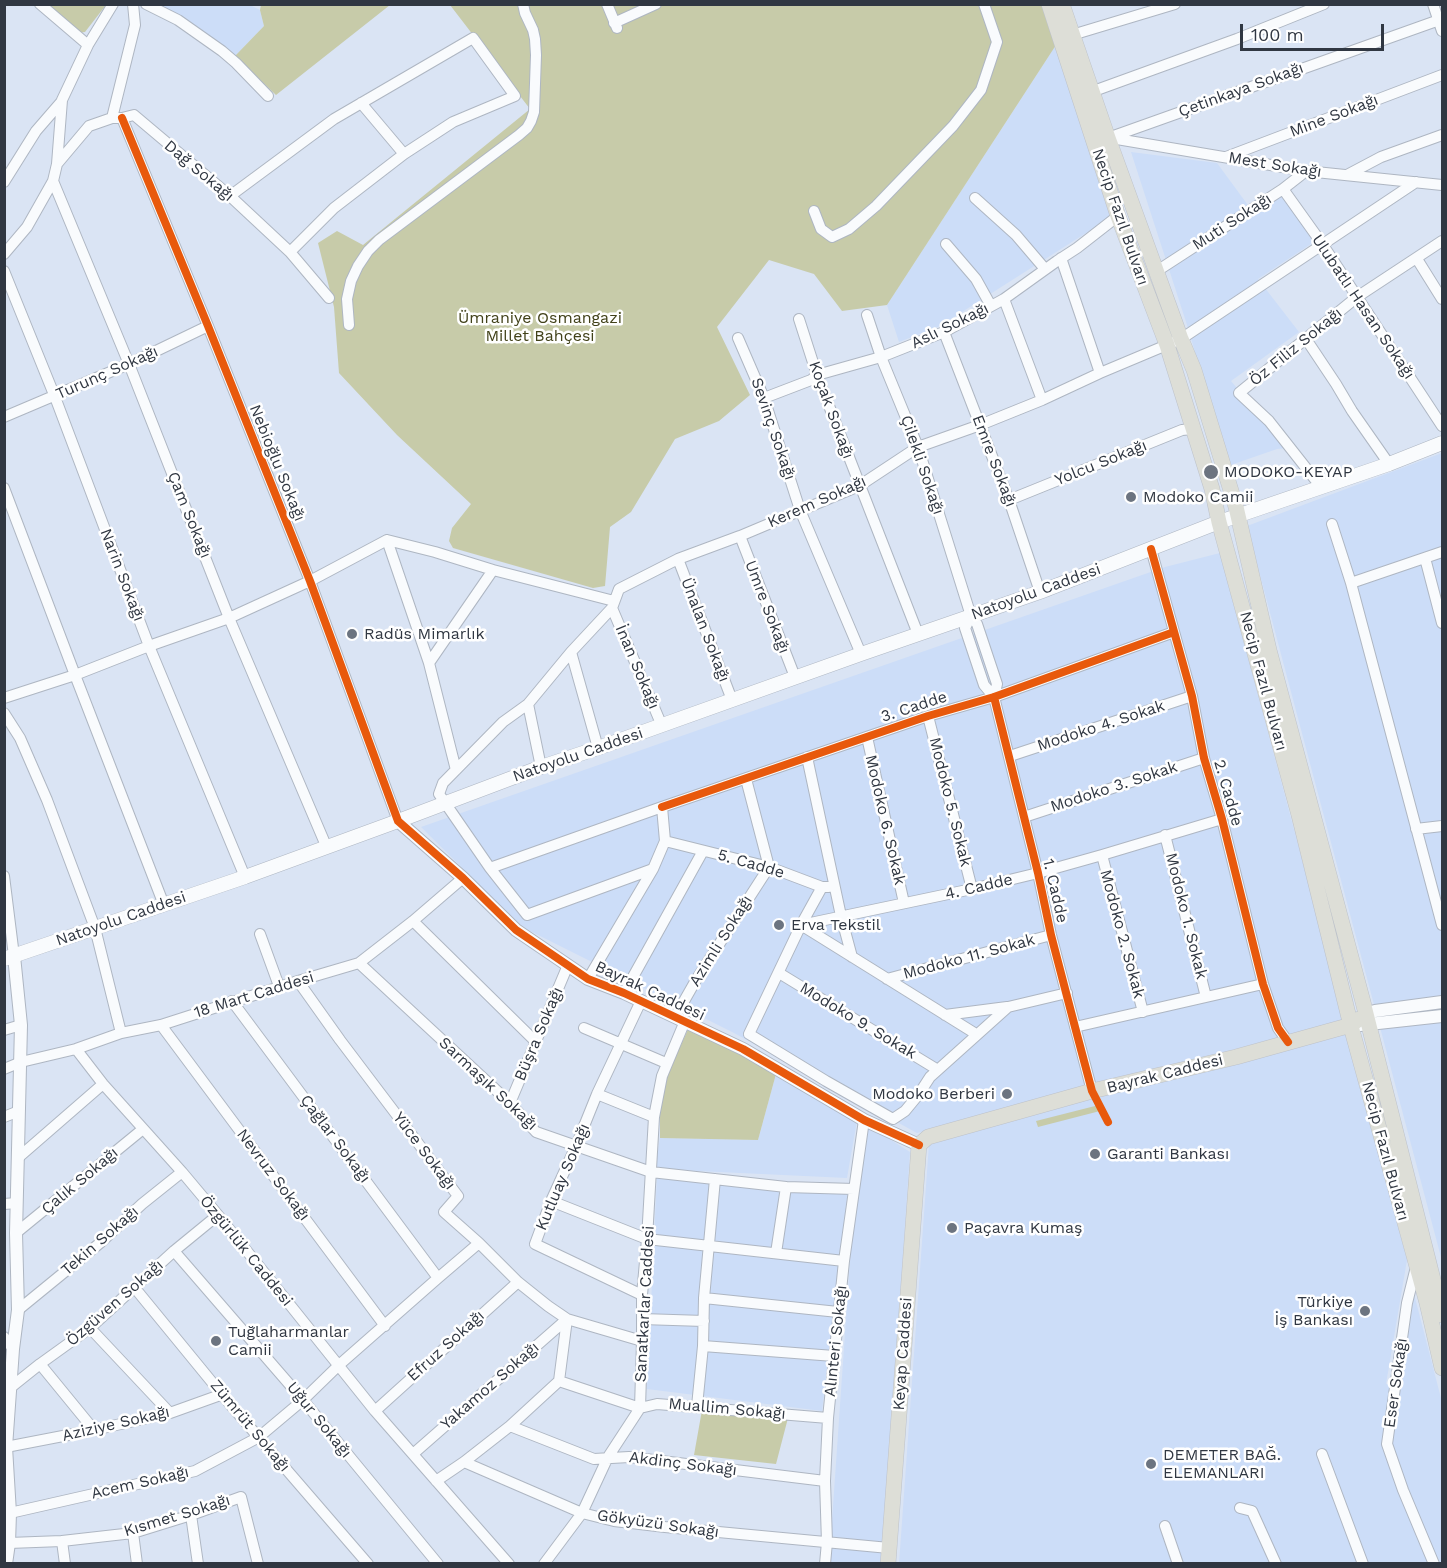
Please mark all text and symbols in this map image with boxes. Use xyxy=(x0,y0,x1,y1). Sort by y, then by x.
scale bar xyxy=(1243,12,1387,50)
text: 100 m xyxy=(1251,24,1304,45)
street label: Çetinkaya Sokağı xyxy=(1176,58,1306,122)
street label: Mine Sokağı xyxy=(1287,90,1381,142)
street label: Dağ Sokağı xyxy=(160,136,238,206)
street label: Necip Fazıl Bulvarı xyxy=(1088,146,1152,288)
street label: Mest Sokağı xyxy=(1227,148,1323,182)
street label: Muti Sokağı xyxy=(1189,189,1275,255)
street label: Ulubatlı Hasan Sokağı xyxy=(1307,231,1419,383)
street label: Aslı Sokağı xyxy=(908,299,992,353)
street label: Öz Filiz Sokağı xyxy=(1246,304,1346,390)
park label: Ümraniye Osmangazi Millet Bahçesi xyxy=(458,308,622,346)
street label: Turunç Sokağı xyxy=(53,342,161,404)
street label: Koçak Sokağı xyxy=(804,359,858,461)
street label: Sevinç Sokağı xyxy=(747,375,799,483)
street label: Nebioğlu Sokağı xyxy=(245,402,309,524)
street label: Emre Sokağı xyxy=(968,412,1020,510)
street label: Çilekli Sokağı xyxy=(896,413,948,517)
street label: Yolcu Sokağı xyxy=(1052,436,1150,490)
place label: MODOKO-KEYAP xyxy=(1224,462,1352,482)
marker: MODOKO-KEYAP xyxy=(1202,463,1220,481)
street label: Çam Sokağı xyxy=(163,469,215,561)
street label: Kerem Sokağı xyxy=(765,472,869,532)
place label: Modoko Camii xyxy=(1143,487,1253,507)
marker: Modoko Camii xyxy=(1124,490,1138,504)
street label: Narin Sokağı xyxy=(96,526,148,624)
street label: Umre Sokağı xyxy=(740,558,794,656)
street label: Natoyolu Caddesi xyxy=(969,560,1103,624)
street label: Ünalan Sokağı xyxy=(676,575,734,685)
street label: Necip Fazıl Bulvarı xyxy=(1235,609,1291,753)
street label: İnan Sokağı xyxy=(611,622,663,712)
place label: Radüs Mimarlık xyxy=(364,624,484,644)
marker: Radüs Mimarlık xyxy=(345,627,359,641)
street label: 3. Cadde xyxy=(879,687,949,727)
street label: Modoko 4. Sokak xyxy=(1035,696,1167,756)
street label: Natoyolu Caddesi xyxy=(510,724,646,786)
street label: Modoko 5. Sokak xyxy=(925,735,975,869)
street label: Modoko 6. Sokak xyxy=(861,753,909,887)
street label: Modoko 3. Sokak xyxy=(1048,757,1180,817)
street label: 2. Cadde xyxy=(1209,757,1247,829)
street label: 5. Cadde xyxy=(716,845,786,883)
street label: Modoko 1. Sokak xyxy=(1161,851,1211,981)
street label: 1. Cadde xyxy=(1038,857,1072,925)
street label: Modoko 2. Sokak xyxy=(1096,868,1148,1000)
street label: 4. Cadde xyxy=(943,870,1015,904)
street label: Natoyolu Caddesi xyxy=(53,888,189,950)
street label: Azimli Sokağı xyxy=(685,892,757,990)
place label: Erva Tekstil xyxy=(791,915,881,935)
marker: Erva Tekstil xyxy=(772,918,786,932)
street label: Modoko 11. Sokak xyxy=(901,930,1037,984)
street label: Bayrak Caddesi xyxy=(592,957,708,1025)
street label: 18 Mart Caddesi xyxy=(192,968,316,1022)
street label: Modoko 9. Sokak xyxy=(796,979,920,1063)
street label: Büşra Sokağı xyxy=(511,984,567,1084)
street label: Sarmaşık Sokağı xyxy=(435,1033,541,1135)
street label: Bayrak Caddesi xyxy=(1105,1050,1225,1098)
street label: Necip Fazıl Bulvarı xyxy=(1357,1079,1413,1223)
place label: Modoko Berberi xyxy=(872,1084,995,1104)
marker: Modoko Berberi xyxy=(1000,1087,1014,1101)
street label: Çağlar Sokağı xyxy=(296,1091,374,1187)
street label: Yüce Sokağı xyxy=(389,1108,459,1194)
street label: Kutluay Sokağı xyxy=(532,1121,594,1233)
street label: Nevruz Sokağı xyxy=(232,1125,314,1225)
street label: Çalık Sokağı xyxy=(38,1143,122,1219)
place label: Garanti Bankası xyxy=(1107,1144,1229,1164)
marker: Garanti Bankası xyxy=(1088,1147,1102,1161)
street label: Özgürlük Caddesi xyxy=(196,1192,296,1310)
street label: Tekin Sokağı xyxy=(57,1202,143,1280)
place label: Paçavra Kumaş xyxy=(964,1218,1082,1238)
marker: Paçavra Kumaş xyxy=(945,1221,959,1235)
street label: Sanatkarlar Caddesi xyxy=(631,1225,659,1383)
street label: Özgüven Sokağı xyxy=(63,1256,167,1350)
street label: Alınteri Sokağı xyxy=(821,1284,851,1398)
place label: Türkiye İş Bankası xyxy=(1274,1292,1353,1330)
street label: Keyap Caddesi xyxy=(889,1297,917,1411)
marker: Türkiye İş Bankası xyxy=(1358,1304,1372,1318)
street label: Efruz Sokağı xyxy=(403,1306,489,1386)
place label: Tuğlaharmanlar Camii xyxy=(228,1322,349,1360)
marker: Tuğlaharmanlar Camii xyxy=(209,1334,223,1348)
street label: Eser Sokağı xyxy=(1380,1337,1412,1429)
street label: Yakamoz Sokağı xyxy=(437,1338,543,1434)
street label: Zümrüt Sokağı xyxy=(206,1376,294,1476)
street label: Uğur Sokağı xyxy=(283,1378,355,1462)
street label: Muallim Sokağı xyxy=(667,1394,787,1424)
street label: Aziziye Sokağı xyxy=(60,1402,172,1446)
place label: DEMETER BAĞ. ELEMANLARI xyxy=(1163,1445,1281,1483)
street label: Akdinç Sokağı xyxy=(628,1448,738,1480)
marker: DEMETER BAĞ. ELEMANLARI xyxy=(1144,1457,1158,1471)
street label: Acem Sokağı xyxy=(89,1462,191,1504)
street label: Kısmet Sokağı xyxy=(122,1491,232,1541)
street label: Gökyüzü Sokağı xyxy=(596,1506,720,1542)

